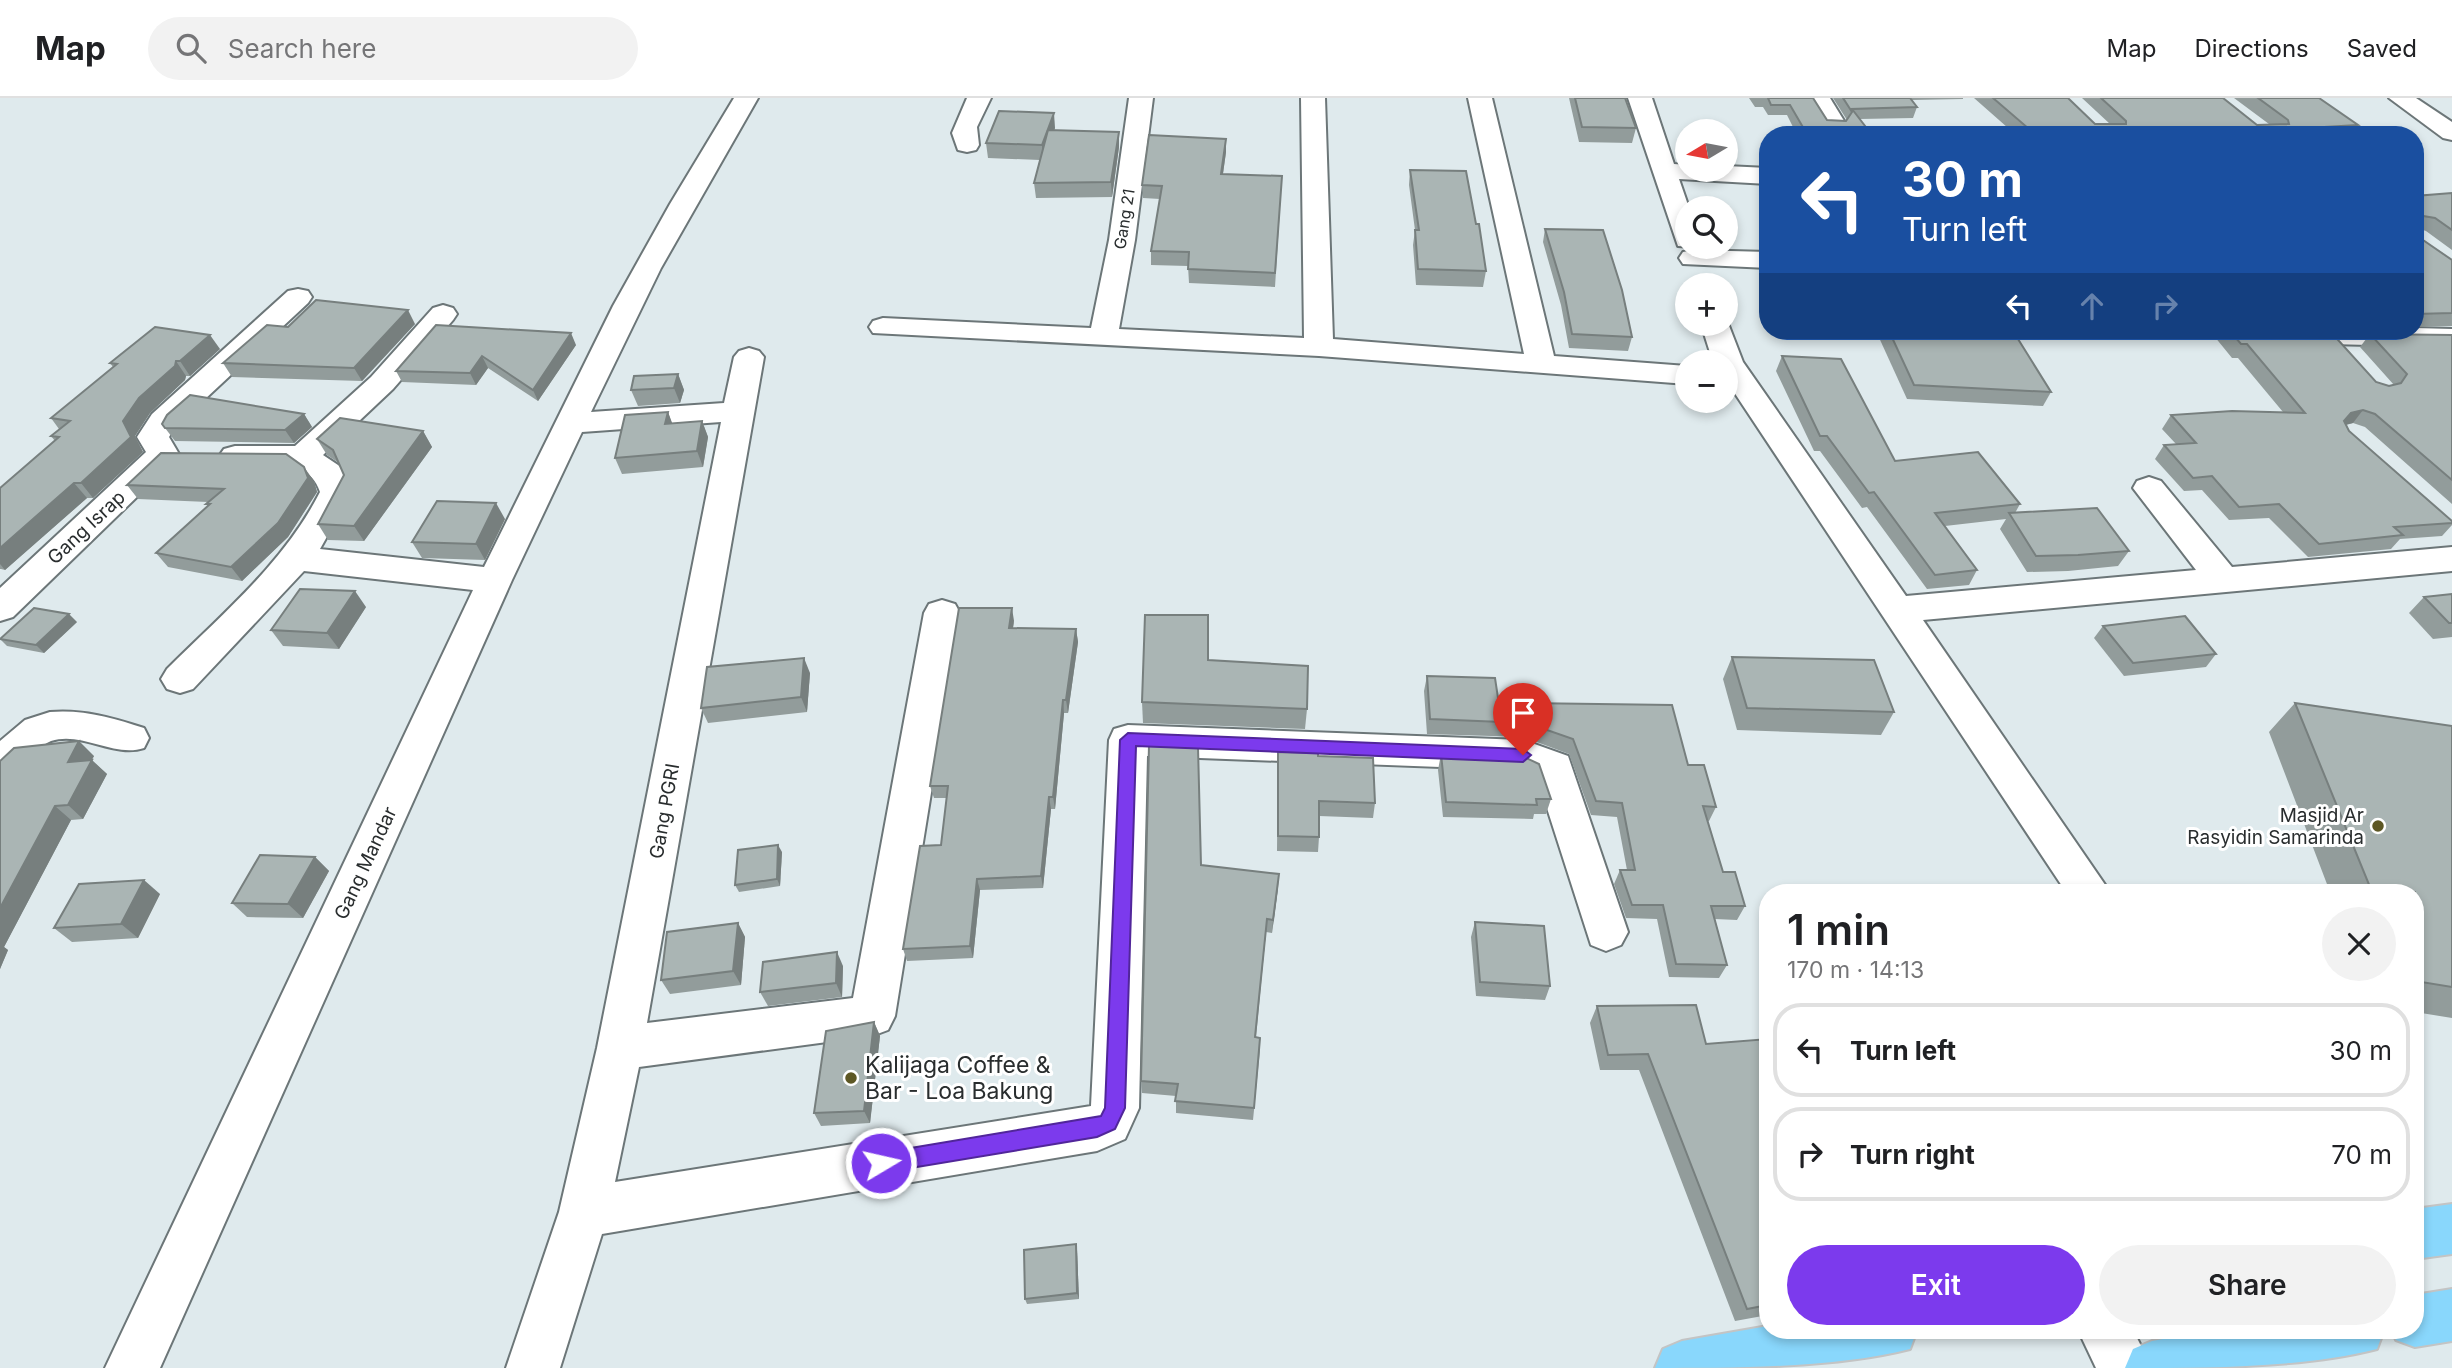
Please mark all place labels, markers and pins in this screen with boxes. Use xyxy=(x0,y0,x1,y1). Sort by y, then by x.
pin xyxy=(1493,683,1553,755)
place label: Masjid Ar Rasyidin Samarinda xyxy=(2187,804,2364,849)
marker: Masjid Ar Rasyidin Samarinda xyxy=(2370,818,2386,834)
place label: Kalijaga Coffee & Bar - Loa Bakung xyxy=(865,1051,1053,1105)
marker: Kalijaga Coffee & Bar - Loa Bakung xyxy=(843,1070,859,1086)

